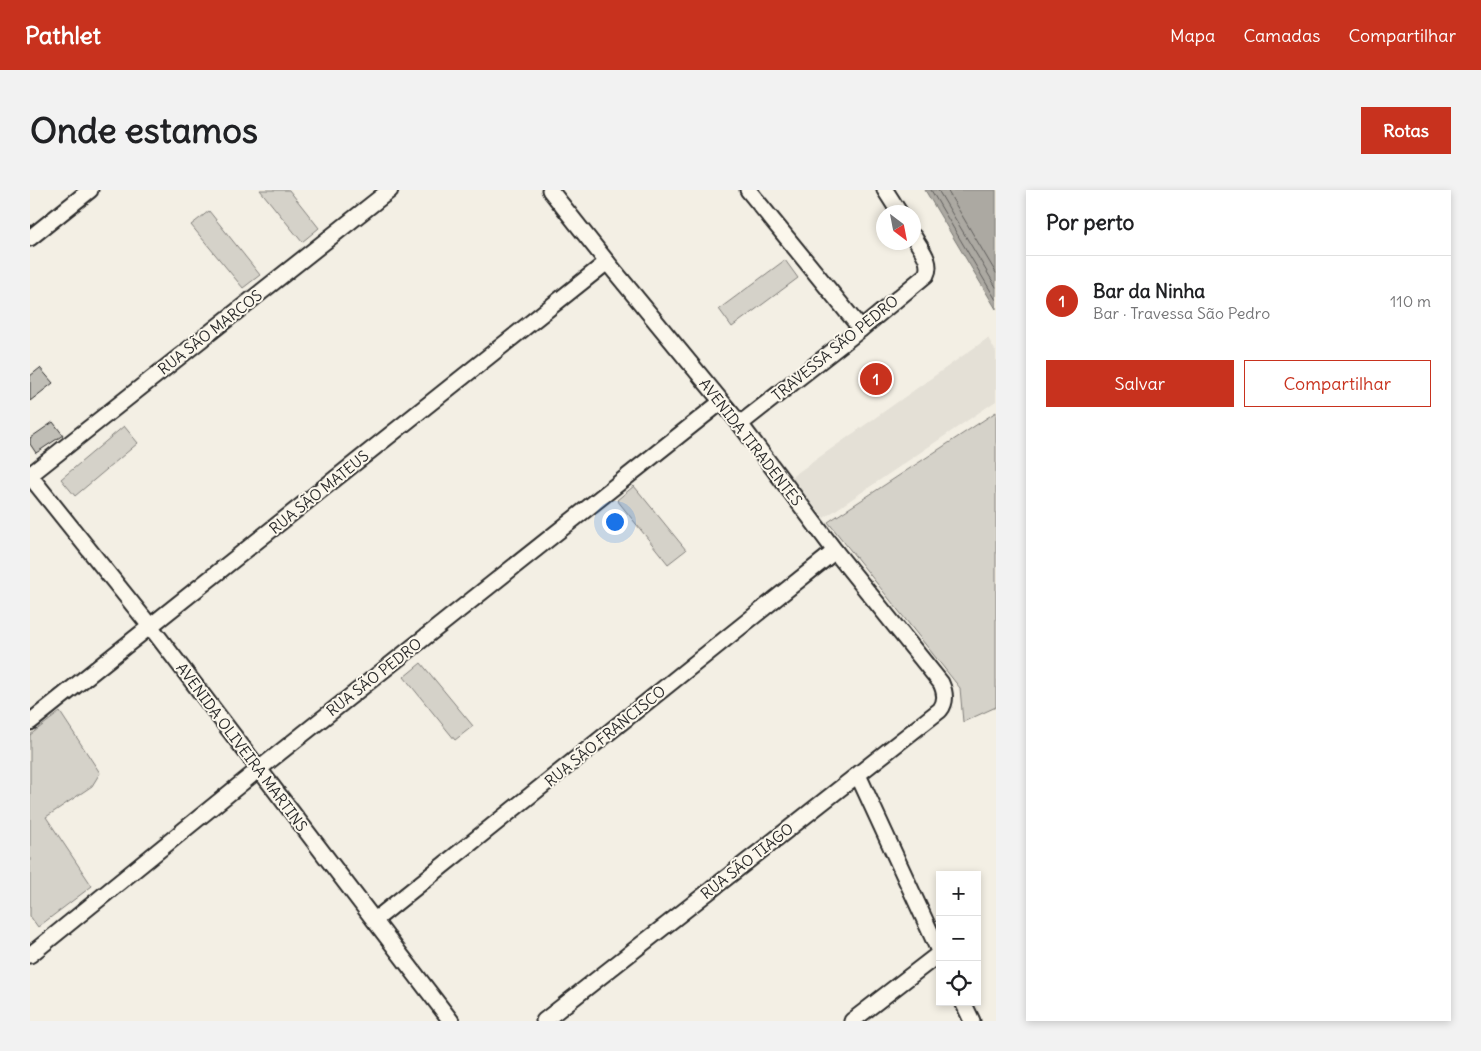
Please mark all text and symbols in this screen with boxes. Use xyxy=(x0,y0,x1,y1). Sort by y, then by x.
text: Pathlet xyxy=(25,20,101,50)
text: Mapa xyxy=(1170,24,1215,47)
text: Camadas xyxy=(1243,24,1320,47)
text: Compartilhar xyxy=(1348,24,1456,47)
button: Rotas xyxy=(1361,107,1451,154)
text: Onde estamos xyxy=(30,108,258,152)
north arrow xyxy=(876,205,921,250)
text: Por perto xyxy=(1046,209,1134,236)
text: Bar da Ninha xyxy=(1093,279,1205,303)
street label: RUA SÃO MARCOS xyxy=(154,285,266,379)
street label: TRAVESSA SÃO PEDRO xyxy=(768,291,902,405)
text: 1 xyxy=(1059,291,1065,311)
text: 110 m xyxy=(1390,291,1431,311)
text: Bar · Travessa São Pedro xyxy=(1093,303,1270,323)
pin: 1 xyxy=(860,360,892,398)
button: Salvar xyxy=(1046,360,1234,407)
button: Compartilhar xyxy=(1244,360,1431,407)
street label: AVENIDA TIRADENTES xyxy=(695,375,807,509)
street label: RUA SÃO MATEUS xyxy=(265,446,373,538)
your location xyxy=(602,509,628,535)
street label: RUA SÃO PEDRO xyxy=(323,634,425,720)
street label: AVENIDA OLIVEIRA MARTINS xyxy=(172,659,312,835)
street label: RUA SÃO FRANCISCO xyxy=(541,681,669,791)
street label: RUA SÃO TIAGO xyxy=(697,819,797,903)
map controls xyxy=(936,871,981,1006)
button: + xyxy=(936,871,981,916)
button: − xyxy=(936,916,981,961)
button: locate xyxy=(936,961,981,1006)

